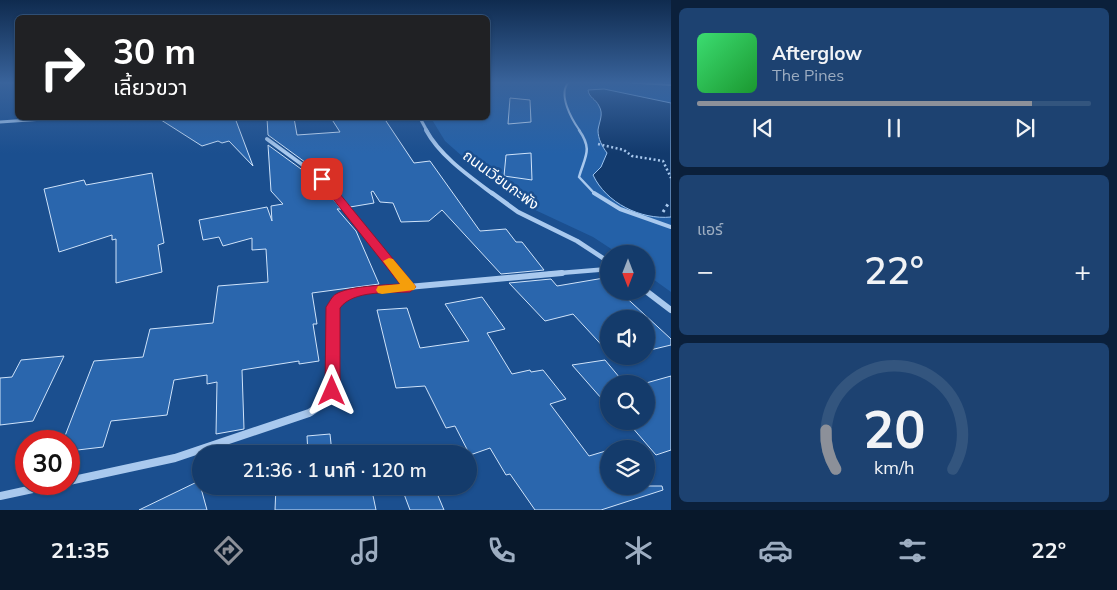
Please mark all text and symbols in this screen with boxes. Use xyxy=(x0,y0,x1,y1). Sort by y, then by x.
text: 30 m xyxy=(113,29,196,73)
icon: right xyxy=(30,35,95,100)
text: Afterglow xyxy=(772,41,862,65)
text: The Pines xyxy=(772,65,844,85)
text: เลี้ยวขวา xyxy=(113,73,188,101)
icon: previous xyxy=(749,114,777,142)
icon: pause xyxy=(880,114,908,142)
icon: next xyxy=(1011,114,1039,142)
street label: ถนนเวียนกะพัง xyxy=(459,146,543,214)
pin xyxy=(301,158,343,200)
icon: arrive xyxy=(308,165,336,193)
text: แอร์ xyxy=(697,219,723,239)
north arrow xyxy=(600,245,655,300)
map controls xyxy=(600,245,655,495)
text: 22° xyxy=(864,246,924,294)
text: − xyxy=(697,253,714,288)
text: + xyxy=(1074,253,1091,288)
button: sound xyxy=(600,310,655,365)
position arrow xyxy=(305,364,357,416)
button: search xyxy=(600,375,655,430)
text: 20 xyxy=(863,396,925,461)
speed limit sign: 30 xyxy=(15,430,80,495)
button: layers xyxy=(600,440,655,495)
text: km/h xyxy=(874,456,914,478)
text: 21:36 · 1 นาที · 120 m xyxy=(242,458,427,482)
icon: directions xyxy=(211,533,246,568)
icon: music xyxy=(348,533,383,568)
icon: phone xyxy=(484,533,519,568)
icon: climate xyxy=(621,533,656,568)
icon: car xyxy=(758,533,793,568)
icon: filters xyxy=(895,533,930,568)
text: 21:35 xyxy=(51,536,109,564)
text: 22° xyxy=(1031,536,1066,564)

